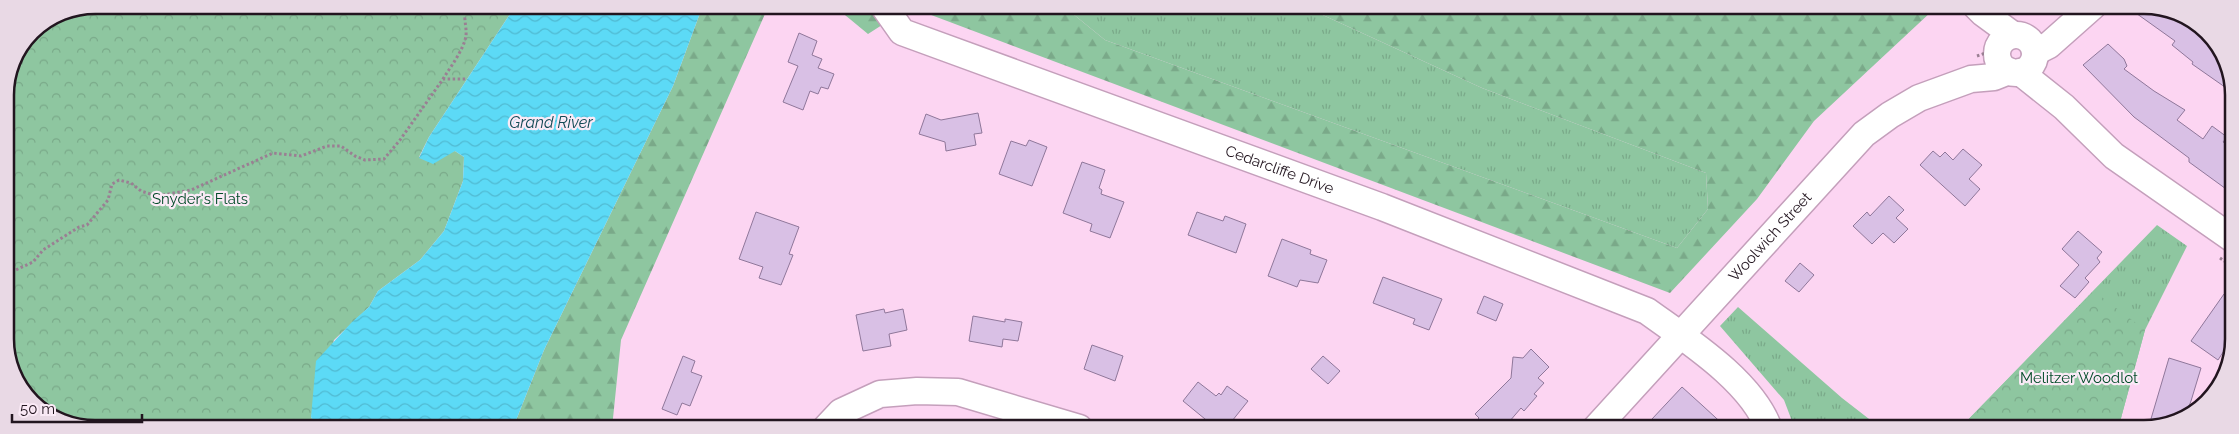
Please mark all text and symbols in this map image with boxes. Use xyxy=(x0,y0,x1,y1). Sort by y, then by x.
water label: Grand River xyxy=(509,113,593,132)
street label: Cedarcliffe Drive xyxy=(1223,142,1337,198)
street label: Woolwich Street xyxy=(1725,189,1815,285)
park label: Snyder's Flats xyxy=(152,190,248,208)
park label: Melitzer Woodlot xyxy=(2020,369,2138,387)
scale bar xyxy=(12,392,142,424)
text: 50 m xyxy=(20,400,55,418)

